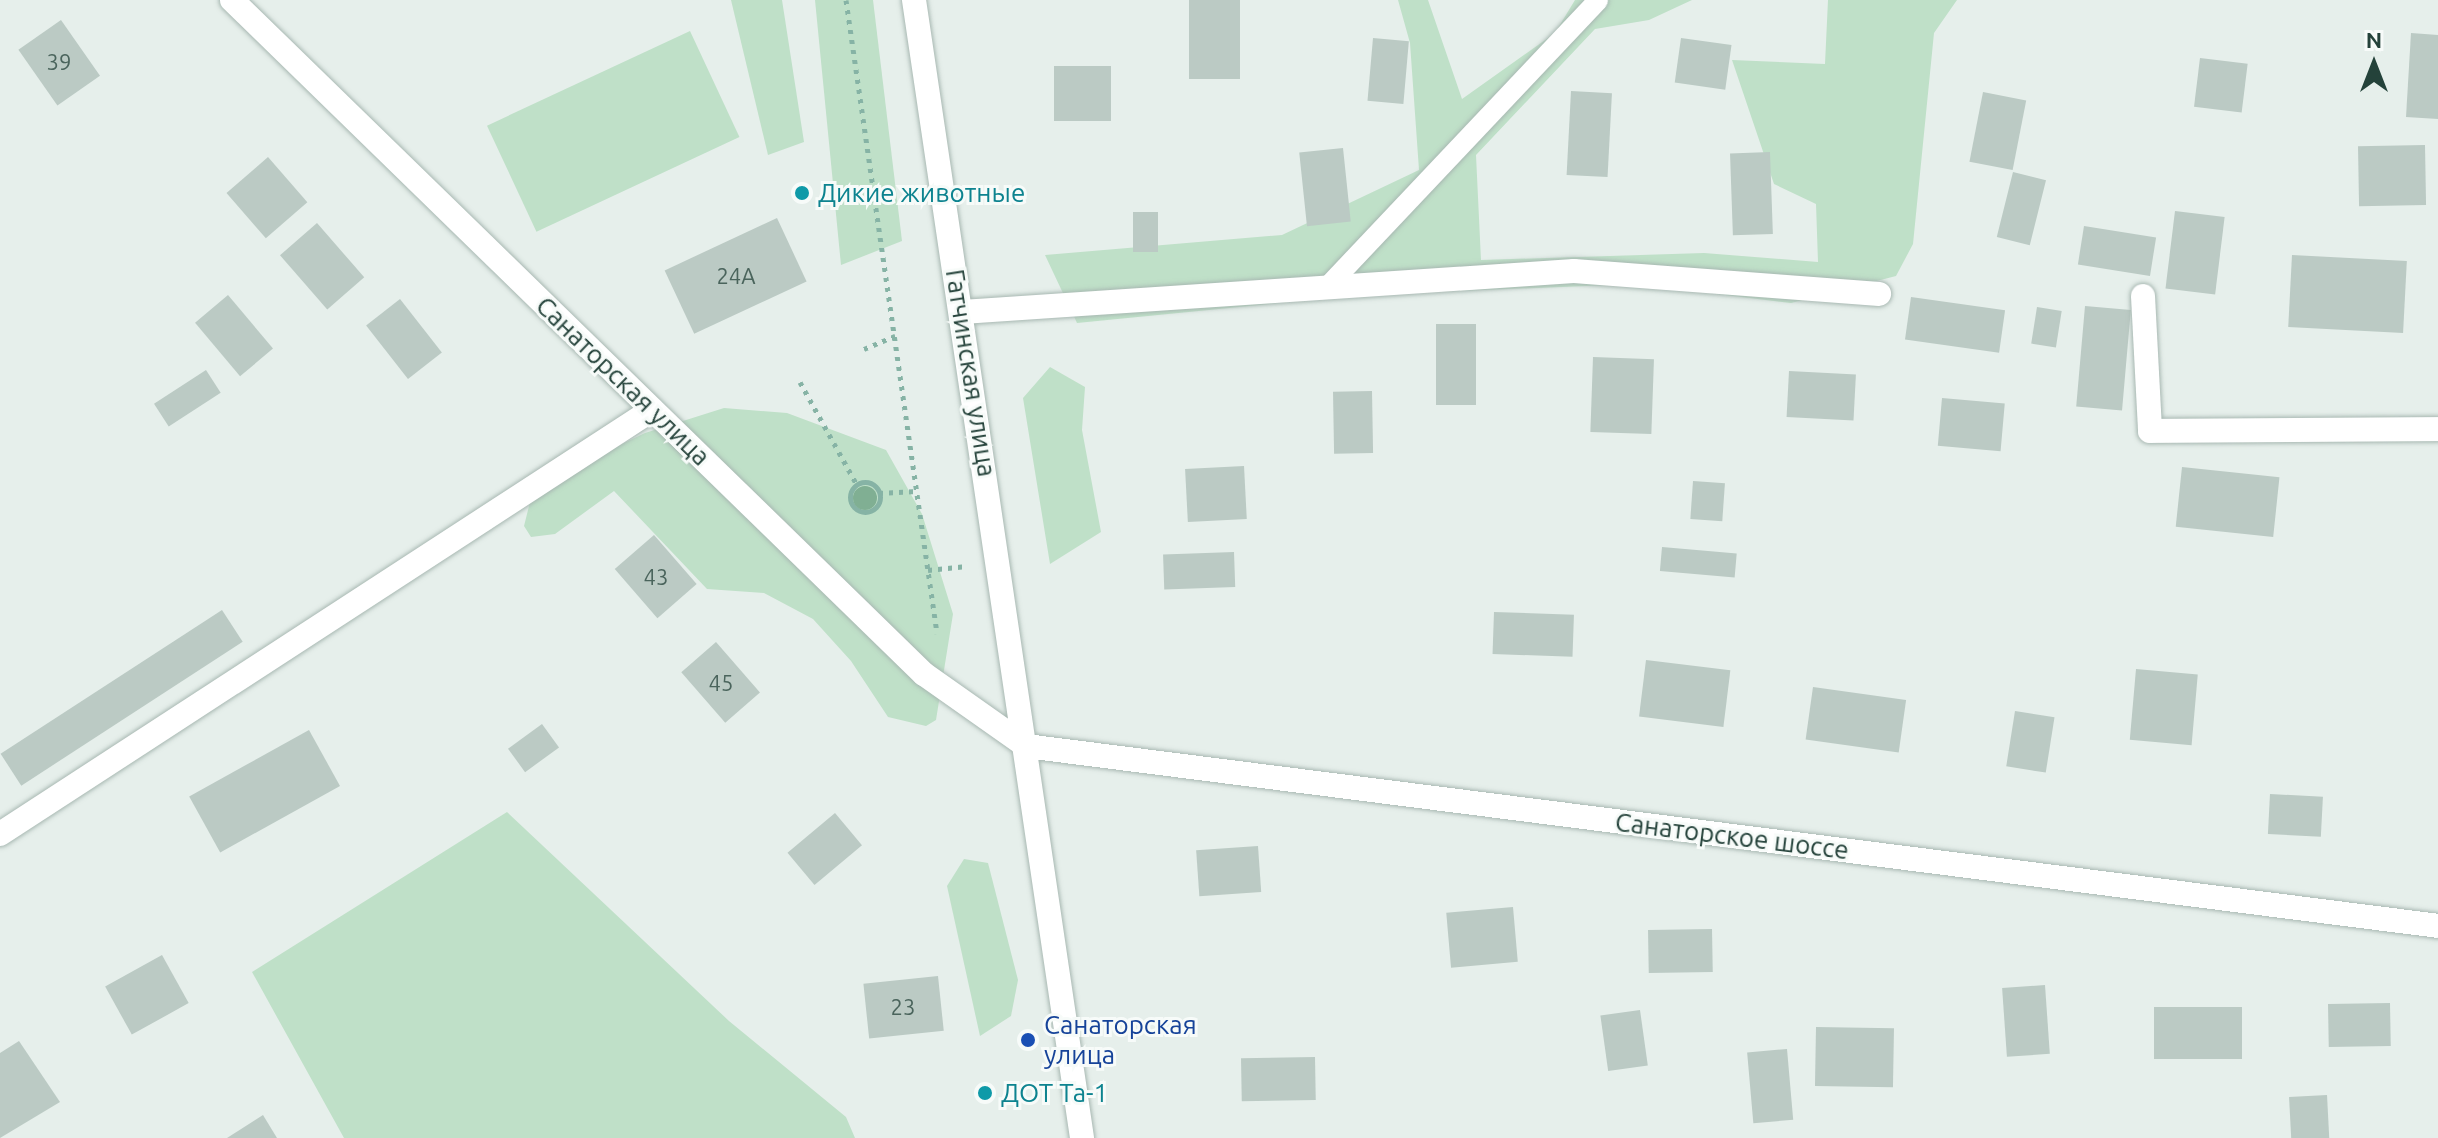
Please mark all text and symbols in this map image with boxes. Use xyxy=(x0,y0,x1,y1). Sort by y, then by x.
north arrow xyxy=(2334,24,2414,104)
text: N xyxy=(2366,27,2382,52)
house number: 39 xyxy=(47,49,71,75)
place label: Дикие животные xyxy=(818,177,1025,209)
marker: Дикие животные xyxy=(793,184,811,202)
house number: 24А xyxy=(716,263,756,289)
street label: Гатчинская улица xyxy=(939,267,1003,479)
street label: Санаторская улица xyxy=(530,290,716,472)
house number: 43 xyxy=(644,564,668,590)
house number: 45 xyxy=(709,670,733,696)
street label: Санаторское шоссе xyxy=(1613,806,1851,866)
house number: 23 xyxy=(891,994,915,1020)
place label: Санаторская улица xyxy=(1044,1009,1197,1070)
marker: Санаторская улица xyxy=(1019,1031,1037,1049)
place label: ДОТ Та-1 xyxy=(1001,1077,1108,1109)
marker: ДОТ Та-1 xyxy=(976,1084,994,1102)

